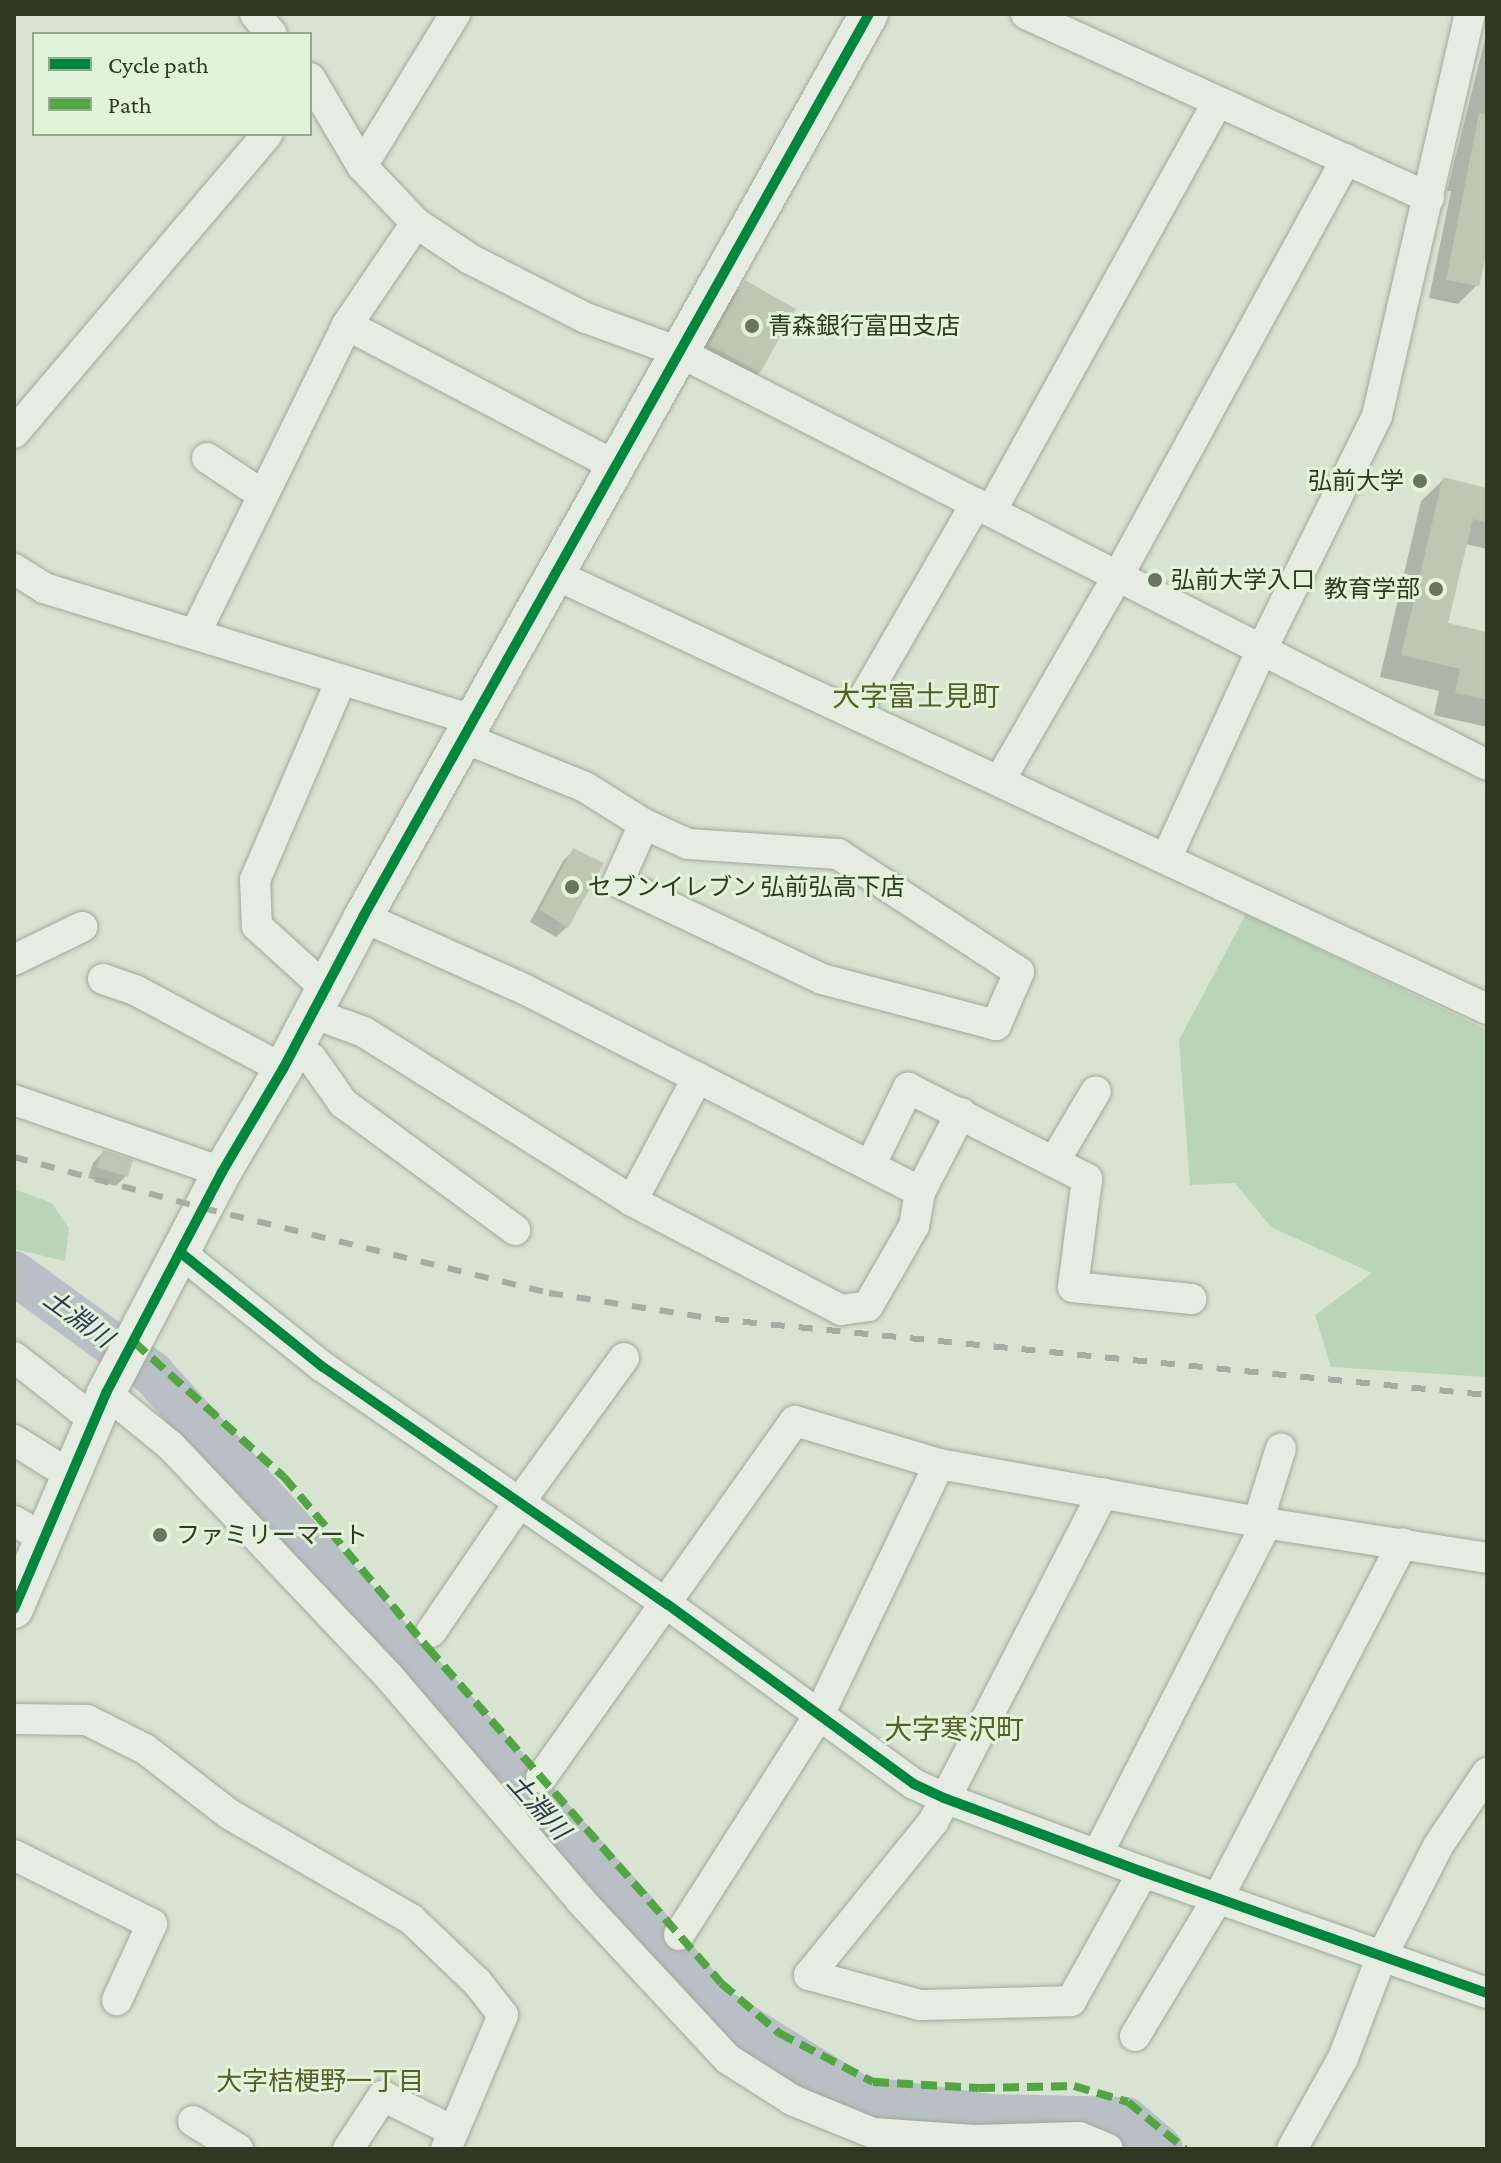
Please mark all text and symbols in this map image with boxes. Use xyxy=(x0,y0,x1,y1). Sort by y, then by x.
legend xyxy=(32,32,312,136)
text: Cycle path xyxy=(108,51,209,78)
text: Path xyxy=(108,91,152,118)
place label: 青森銀行富田支店 xyxy=(768,312,960,340)
marker: 青森銀行富田支店 xyxy=(743,317,761,335)
place label: 弘前大学 xyxy=(1308,467,1404,495)
marker: 弘前大学 xyxy=(1411,472,1429,490)
place label: 弘前大学入口 xyxy=(1171,566,1315,594)
marker: 弘前大学入口 xyxy=(1146,571,1164,589)
place label: 教育学部 xyxy=(1324,575,1420,603)
marker: 教育学部 xyxy=(1427,580,1445,598)
district label: 大字富士見町 xyxy=(832,680,1000,714)
place label: セブンイレブン 弘前弘高下店 xyxy=(588,873,904,901)
marker: セブンイレブン 弘前弘高下店 xyxy=(563,878,581,896)
water label: 土淵川 xyxy=(37,1283,119,1355)
place label: ファミリーマート xyxy=(176,1521,368,1549)
marker: ファミリーマート xyxy=(151,1526,169,1544)
district label: 大字寒沢町 xyxy=(884,1713,1024,1747)
water label: 土淵川 xyxy=(500,1768,576,1846)
district label: 大字桔梗野一丁目 xyxy=(216,2066,424,2098)

